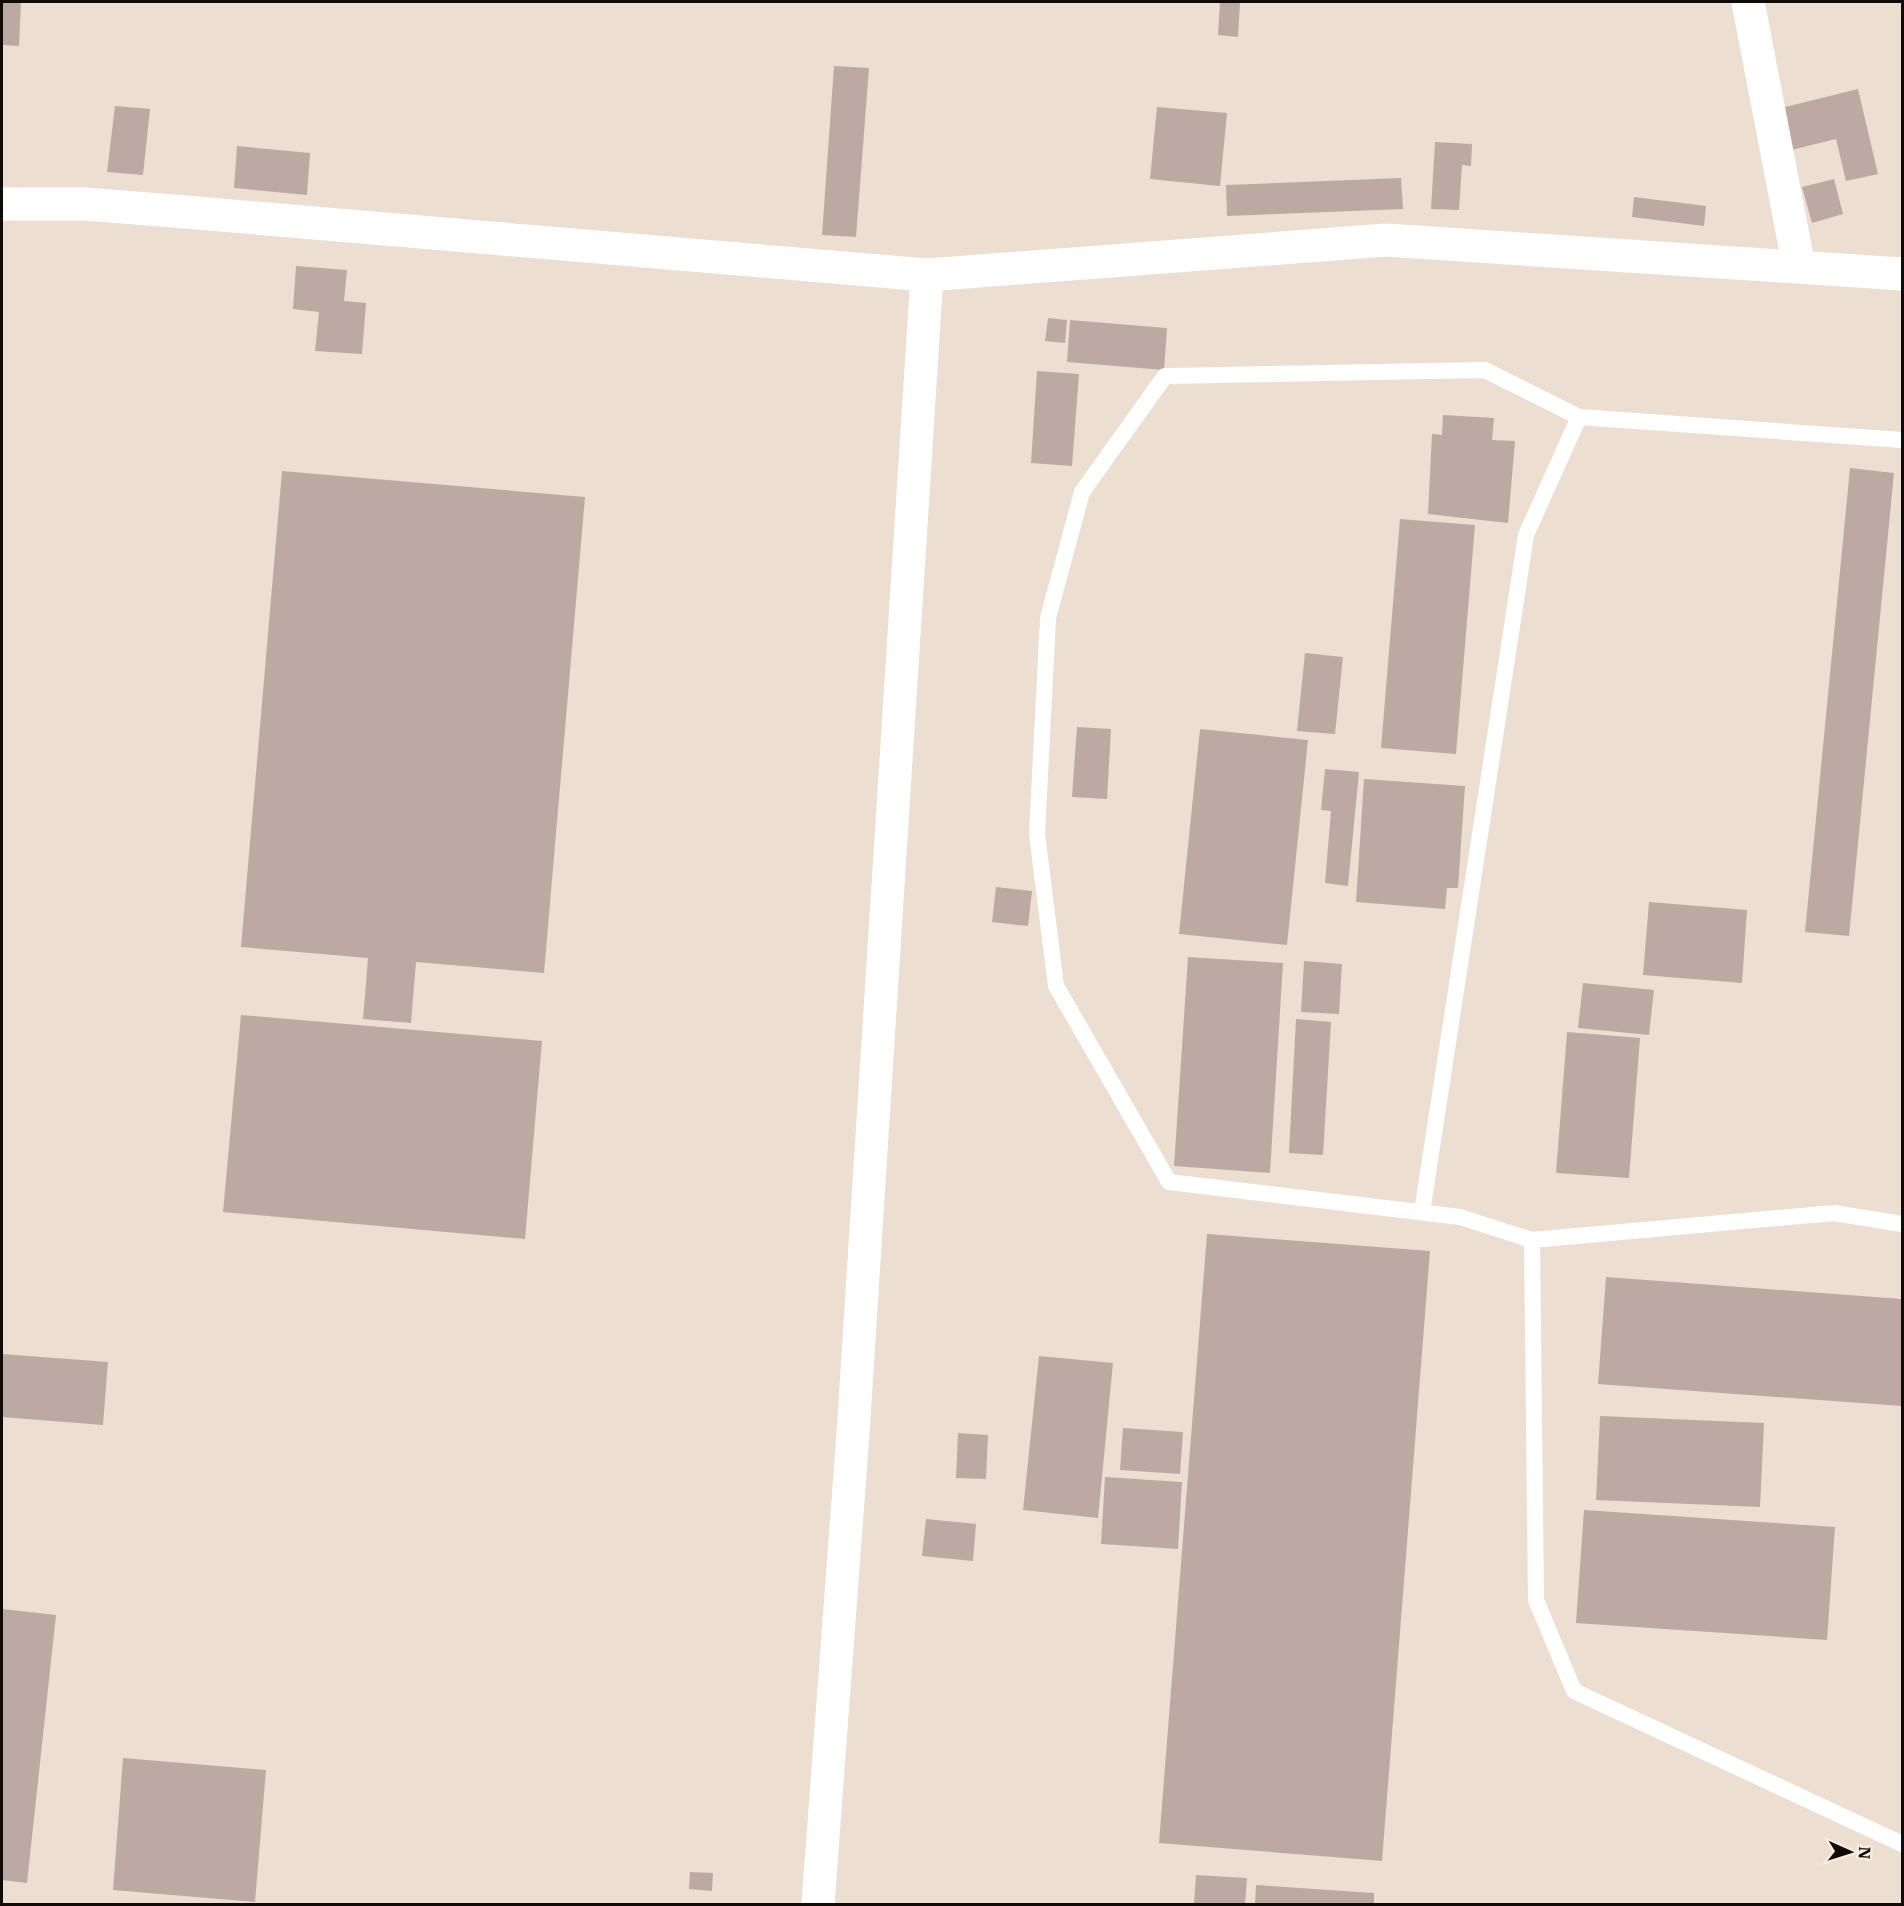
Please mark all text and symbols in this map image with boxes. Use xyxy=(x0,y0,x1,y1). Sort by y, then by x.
north arrow xyxy=(1820,1822,1880,1882)
text: N xyxy=(1855,1846,1875,1860)

